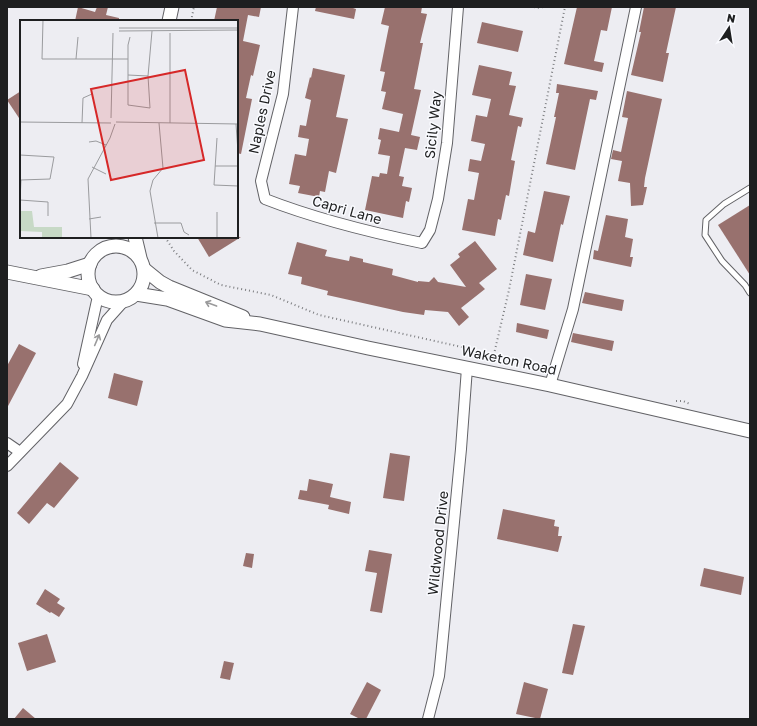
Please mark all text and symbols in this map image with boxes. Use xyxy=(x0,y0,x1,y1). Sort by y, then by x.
north arrow xyxy=(709,8,749,48)
text: N xyxy=(726,11,737,25)
inset map xyxy=(20,20,238,238)
street label: Naples Drive xyxy=(244,68,279,155)
street label: Sicily Way xyxy=(420,90,445,160)
street label: Capri Lane xyxy=(310,191,384,228)
one-way arrow xyxy=(204,300,217,307)
one-way arrow xyxy=(94,335,102,347)
street label: Waketon Road xyxy=(460,341,558,378)
street label: Wildwood Drive xyxy=(424,490,451,596)

